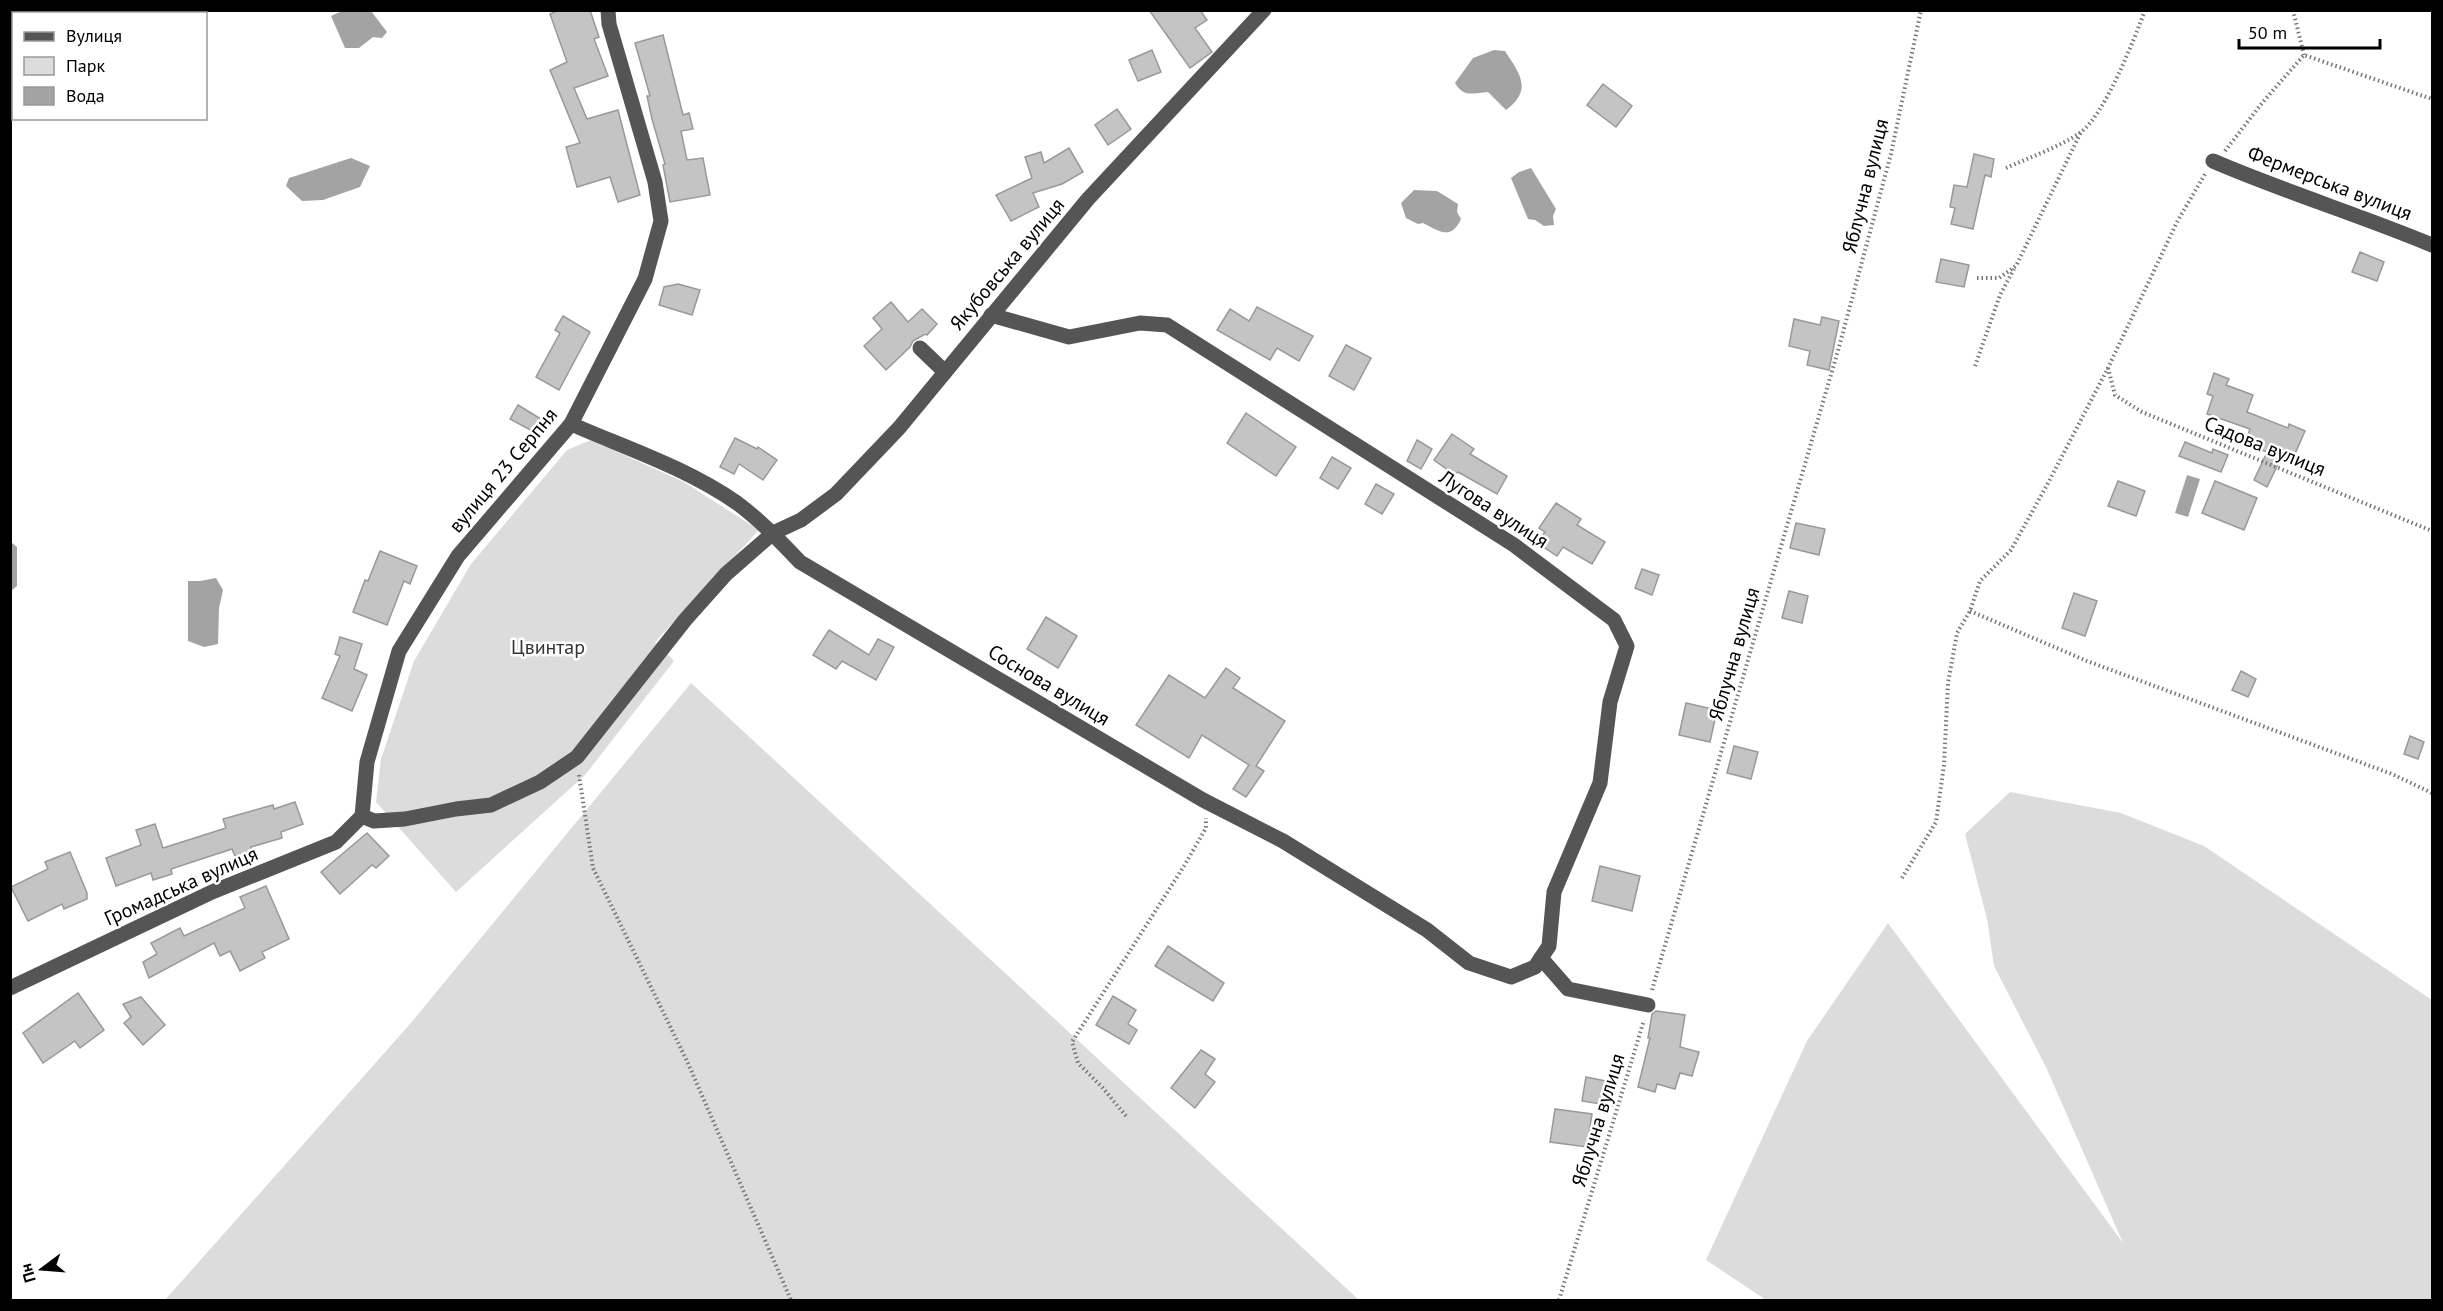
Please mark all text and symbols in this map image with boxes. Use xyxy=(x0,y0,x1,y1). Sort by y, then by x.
legend xyxy=(12,12,207,120)
scale bar xyxy=(2239,12,2380,50)
text: 50 m xyxy=(2248,21,2287,44)
text: Вулиця xyxy=(66,24,122,47)
text: Парк xyxy=(66,54,106,77)
text: Вода xyxy=(66,84,105,107)
street label: Яблучна вулиця xyxy=(1836,116,1894,256)
street label: Фермерська вулиця xyxy=(2244,140,2416,226)
street label: Якубовська вулиця xyxy=(944,192,1070,336)
street label: вулиця 23 Серпня xyxy=(443,402,563,538)
street label: Садова вулиця xyxy=(2201,410,2329,482)
street label: Лугова вулиця xyxy=(1434,463,1554,554)
street label: Яблучна вулиця xyxy=(1703,584,1765,724)
park label: Цвинтар xyxy=(511,634,585,660)
street label: Соснова вулиця xyxy=(983,638,1115,732)
street label: Громадська вулиця xyxy=(100,840,262,932)
street label: Яблучна вулиця xyxy=(1565,1050,1631,1190)
north arrow xyxy=(12,1239,72,1299)
text: Пн xyxy=(15,1261,40,1285)

